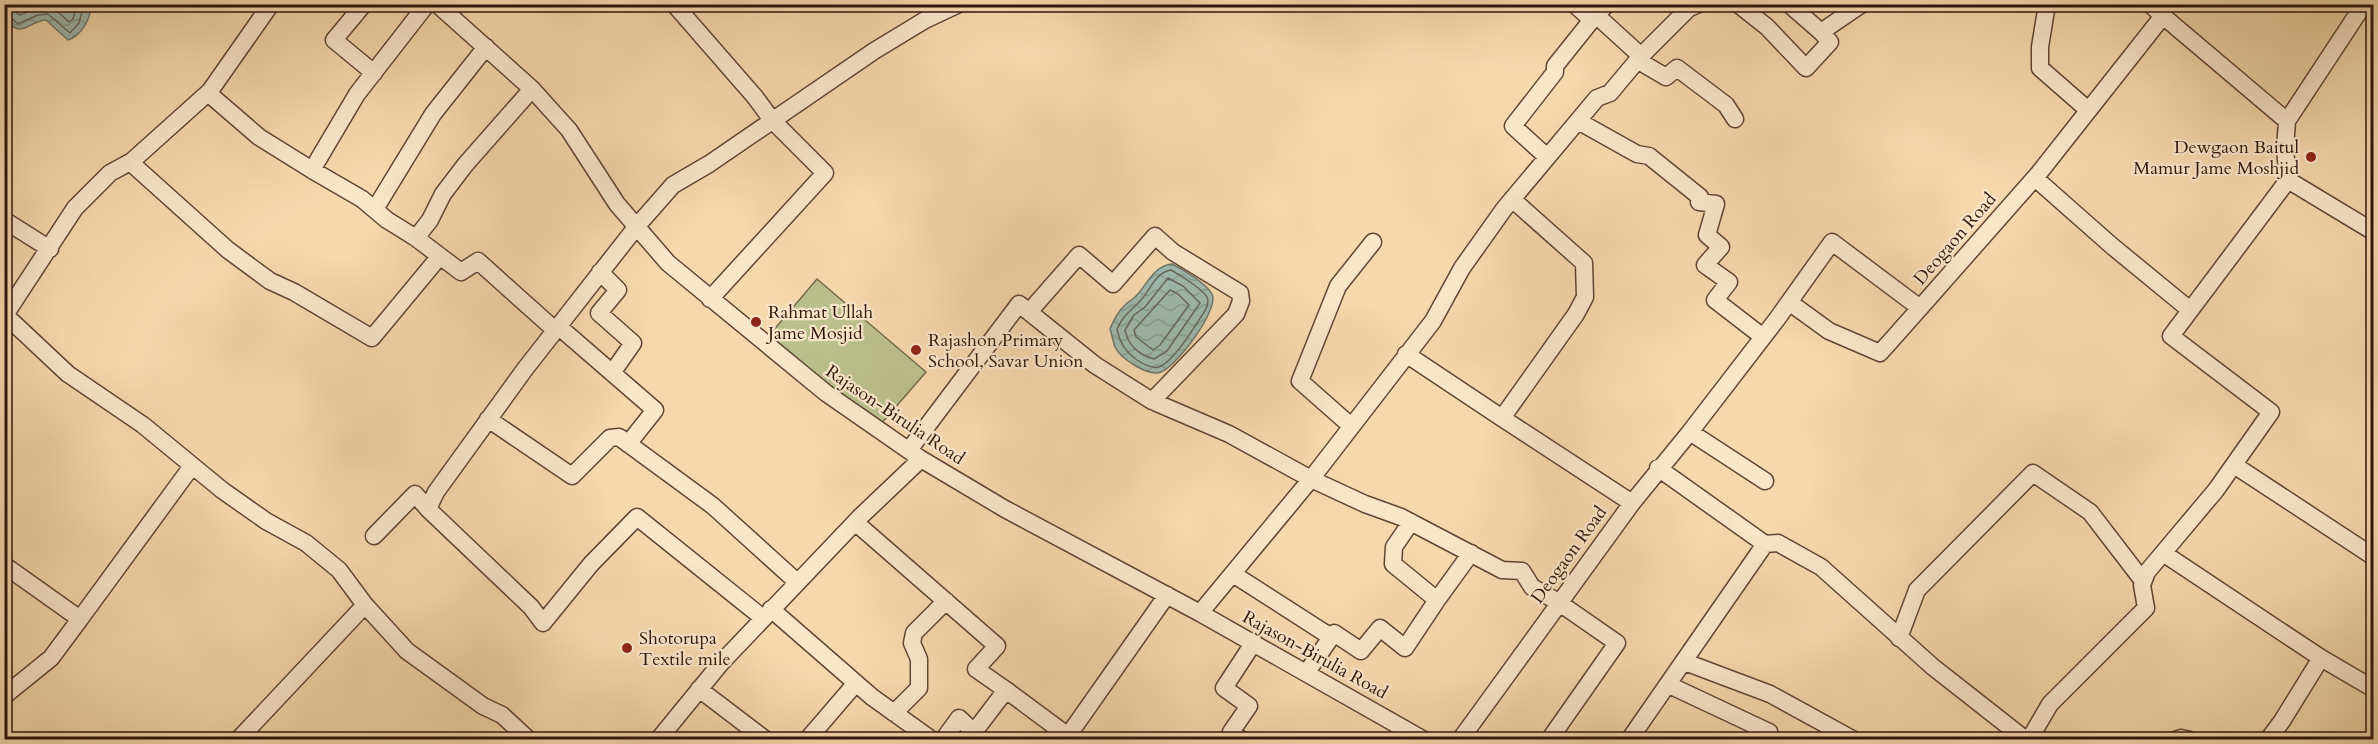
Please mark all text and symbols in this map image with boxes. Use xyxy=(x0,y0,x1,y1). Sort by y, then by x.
place label: Dewgaon Baitul Mamur Jame Moshjid xyxy=(2133,135,2299,181)
marker: Dewgaon Baitul Mamur Jame Moshjid xyxy=(2304,150,2318,164)
street label: Deogaon Road xyxy=(1908,187,2002,291)
place label: Rahmat Ullah Jame Mosjid xyxy=(765,300,873,346)
marker: Rahmat Ullah Jame Mosjid xyxy=(749,315,763,329)
place label: Rajashon Primary School, Savar Union xyxy=(928,328,1084,374)
marker: Rajashon Primary School, Savar Union xyxy=(909,343,923,357)
street label: Rajason-Birulia Road xyxy=(821,359,970,471)
street label: Deogaon Road xyxy=(1525,501,1613,609)
street label: Rajason-Birulia Road xyxy=(1238,605,1393,706)
place label: Shotorupa Textile mile xyxy=(639,626,731,672)
marker: Shotorupa Textile mile xyxy=(620,641,634,655)

